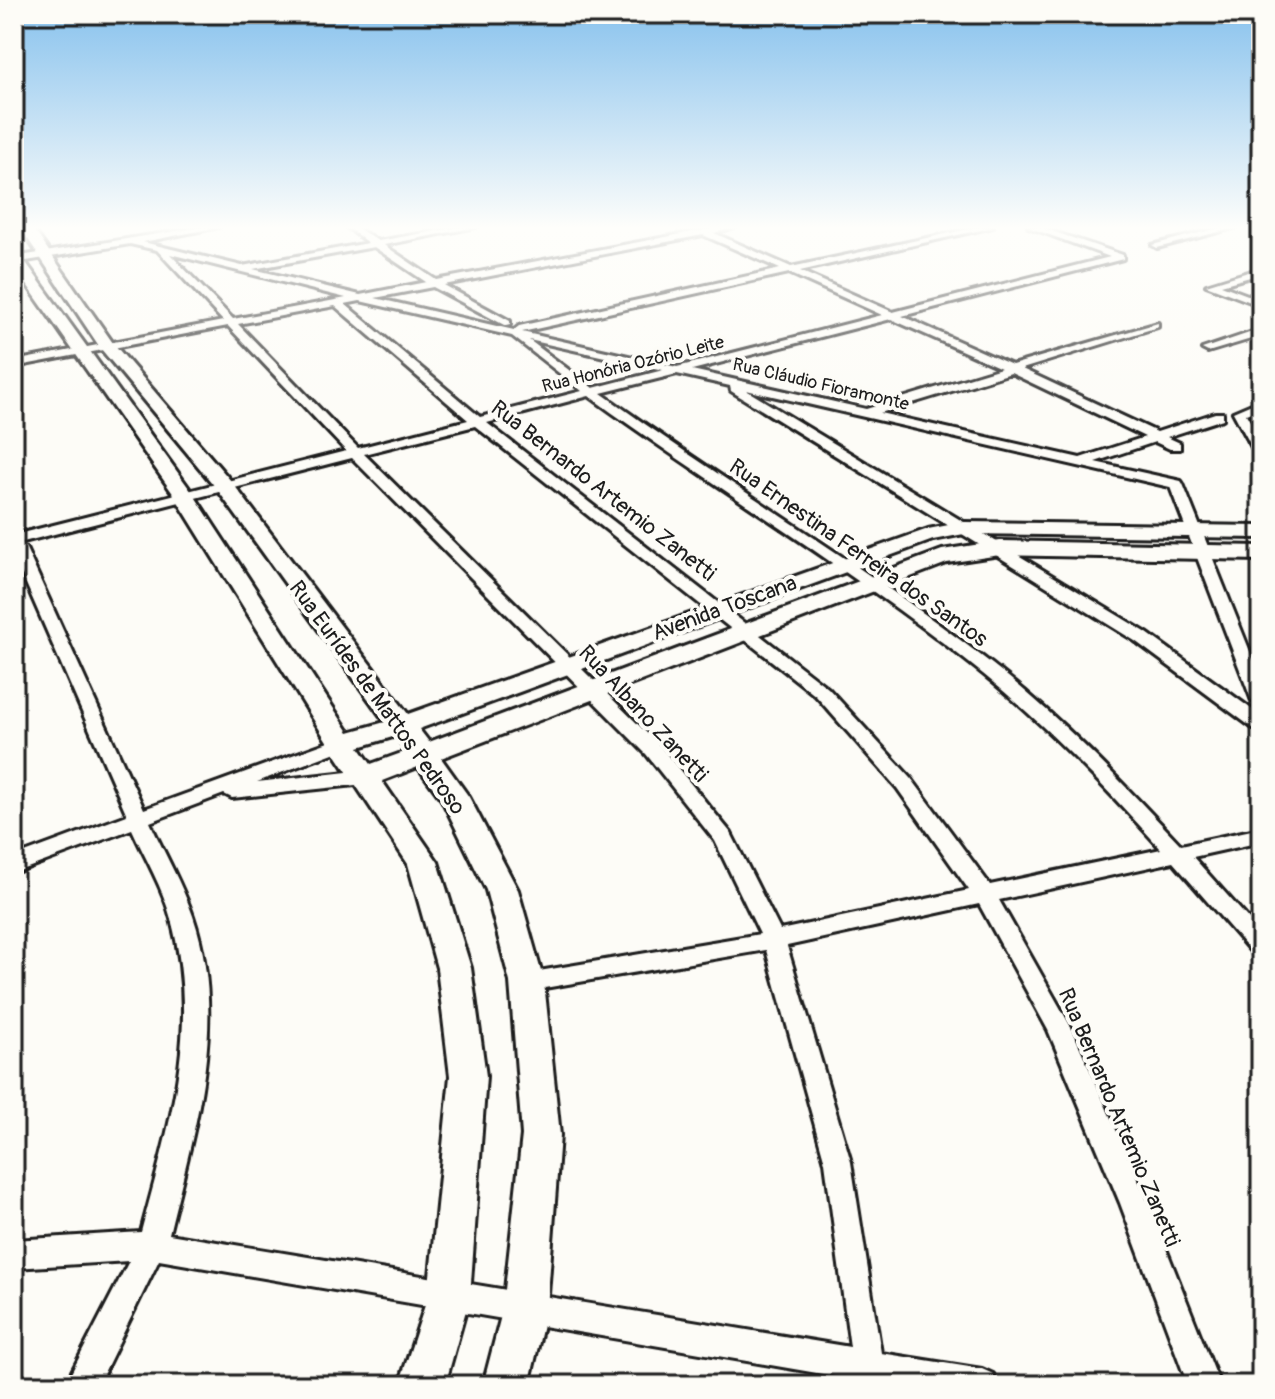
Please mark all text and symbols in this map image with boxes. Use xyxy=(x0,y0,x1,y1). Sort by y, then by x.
street label: Rua Honória Ozório Leite xyxy=(540,331,727,398)
street label: Rua Cláudio Fioramonte xyxy=(730,353,911,416)
street label: Rua Bernardo Artemio Zanetti xyxy=(485,394,722,587)
street label: Rua Ernestina Ferreira dos Santos xyxy=(724,453,993,653)
street label: Avenida Toscana xyxy=(648,569,800,647)
street label: Rua Eurídes de Mattos Pedroso xyxy=(283,575,472,820)
street label: Rua Albano Zanetti xyxy=(572,639,714,788)
street label: Rua Bernardo Artemio Zanetti xyxy=(1052,984,1186,1251)

